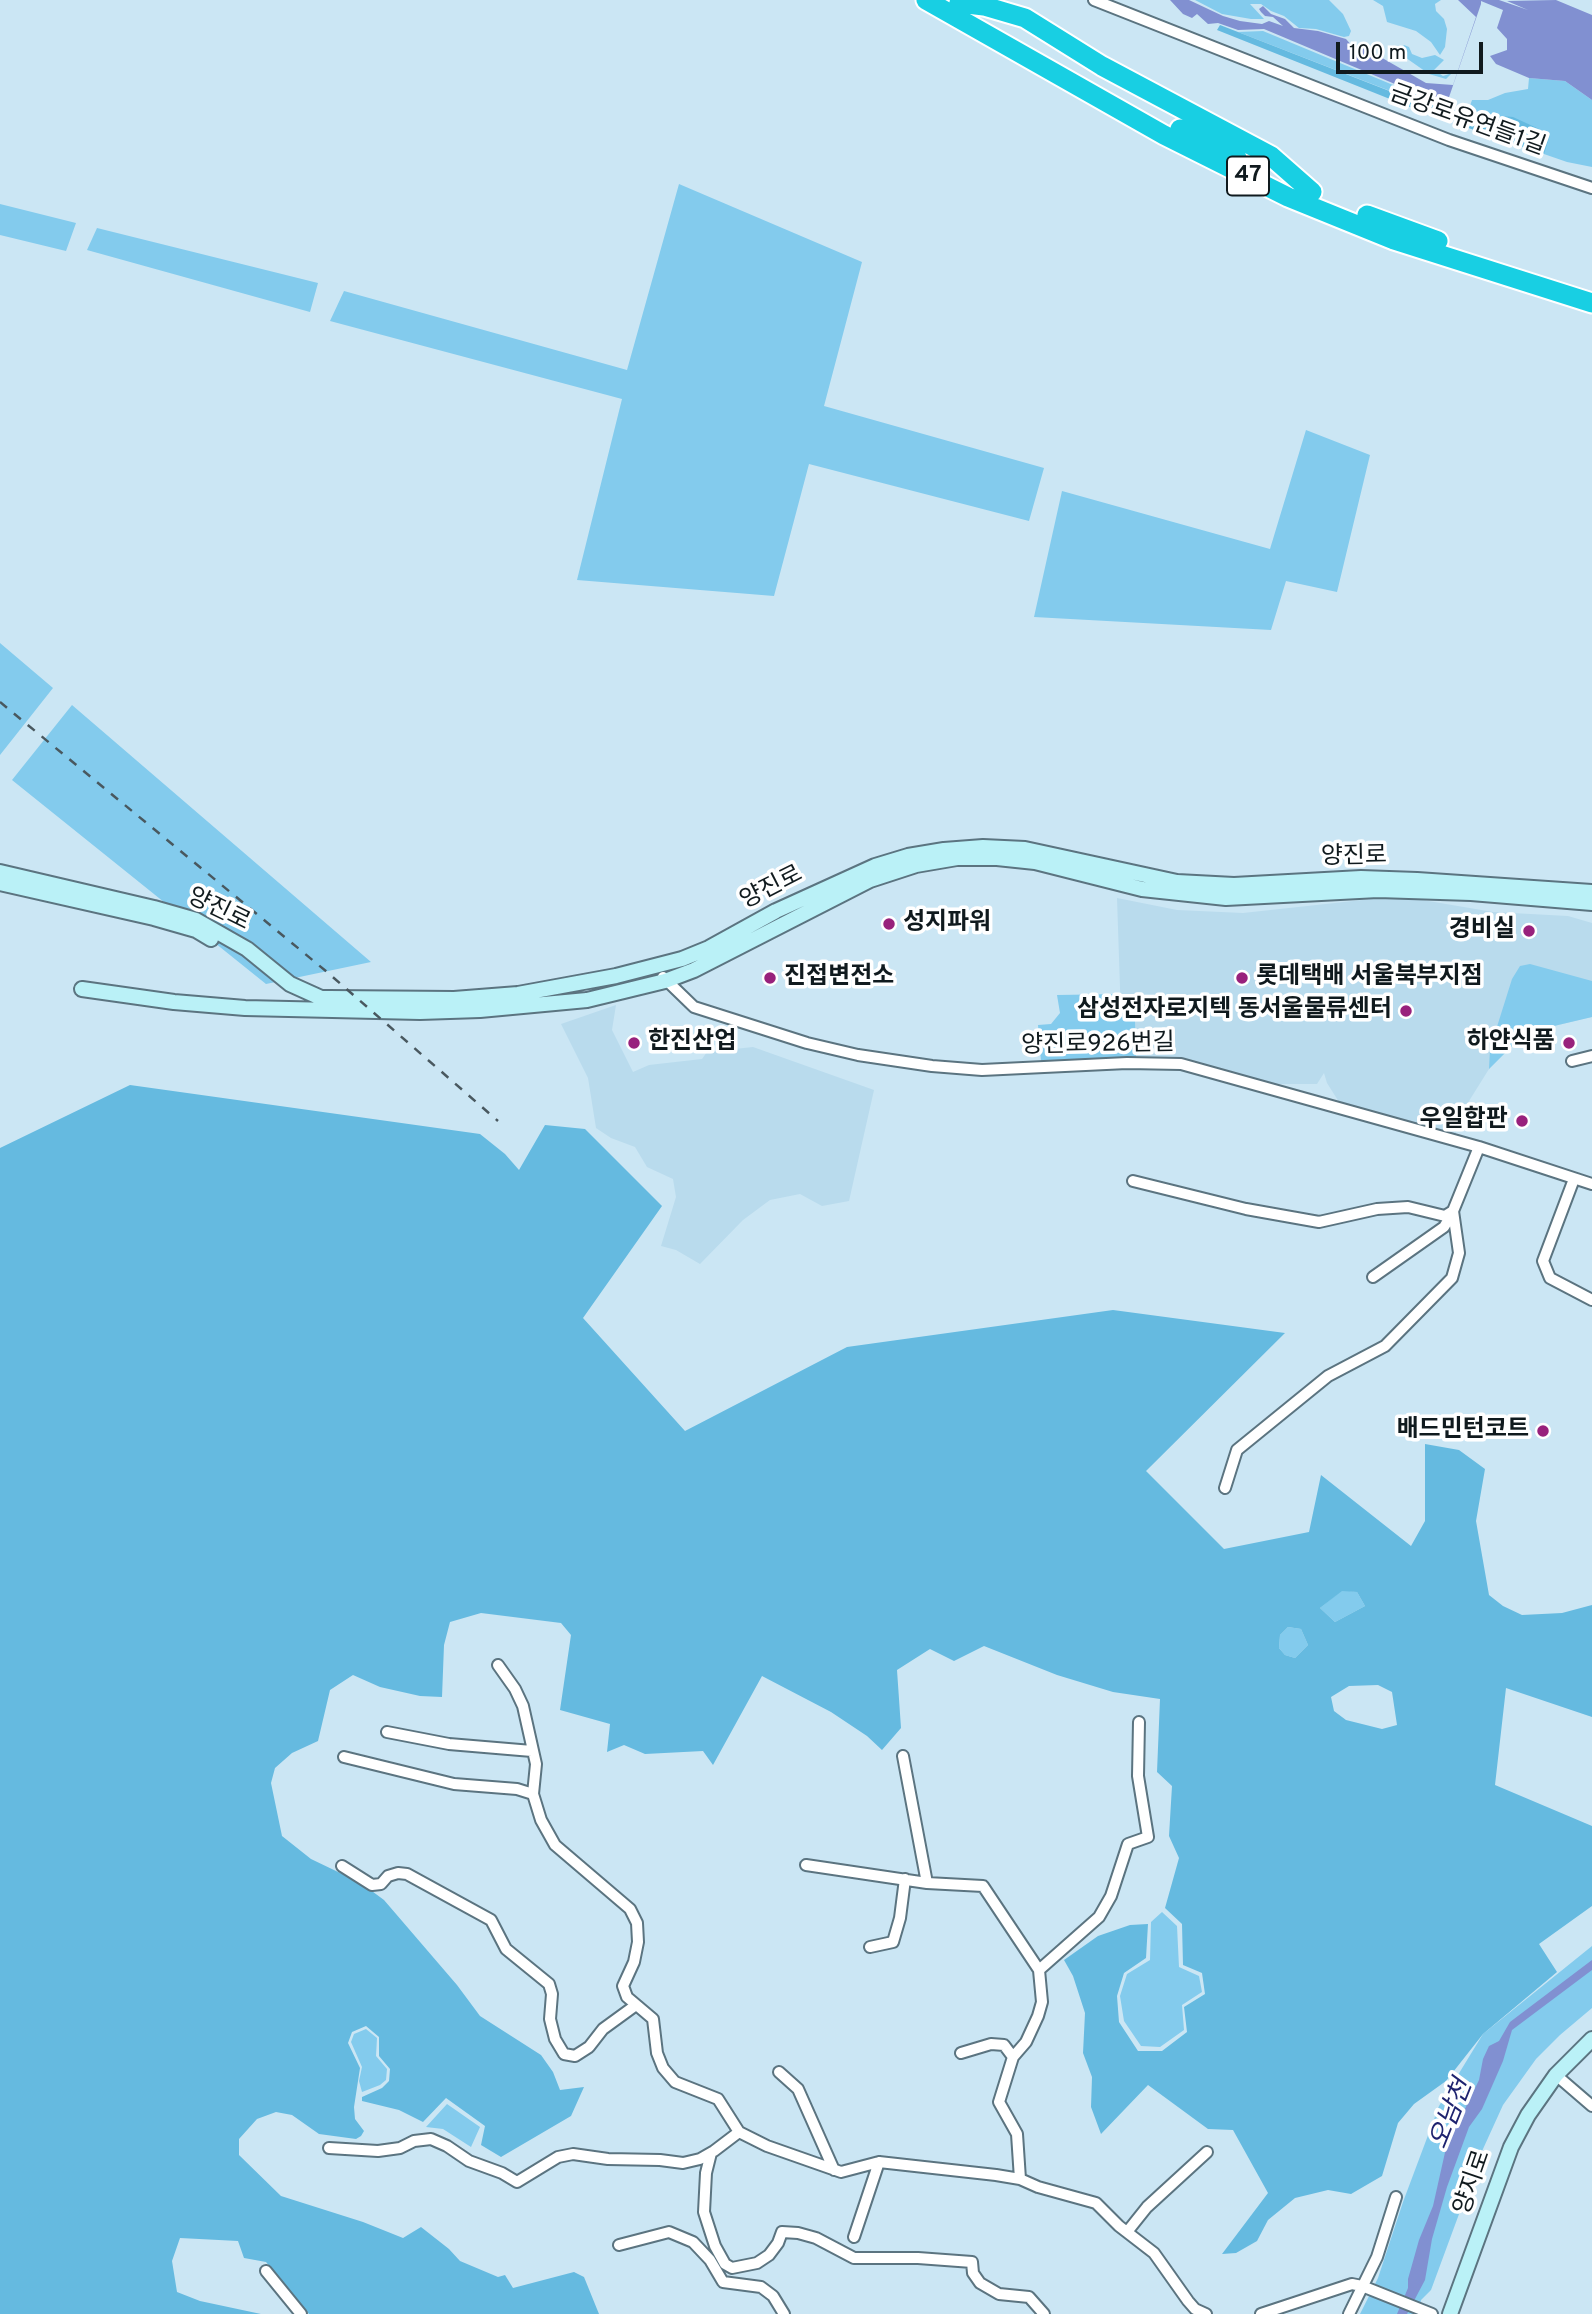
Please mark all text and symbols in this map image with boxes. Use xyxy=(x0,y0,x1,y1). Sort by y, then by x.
scale bar xyxy=(1340,28,1487,72)
text: 100 m xyxy=(1349,40,1406,67)
street label: 금강로유연들1길 xyxy=(1385,81,1549,163)
road number: 47 xyxy=(1227,156,1269,196)
street label: 양진로 xyxy=(1321,843,1387,873)
street label: 양진로 xyxy=(736,861,808,917)
street label: 양진로 xyxy=(182,884,254,938)
place label: 성지파워 xyxy=(903,910,991,938)
marker: 성지파워 xyxy=(881,916,897,932)
place label: 경비실 xyxy=(1449,917,1515,945)
marker: 경비실 xyxy=(1521,923,1537,939)
place label: 진접변전소 xyxy=(784,964,894,992)
place label: 롯데택배 서울북부지점 xyxy=(1256,964,1483,992)
marker: 진접변전소 xyxy=(762,970,778,986)
marker: 롯데택배 서울북부지점 xyxy=(1234,970,1250,986)
place label: 삼성전자로지텍 동서울물류센터 xyxy=(1077,997,1392,1025)
marker: 삼성전자로지텍 동서울물류센터 xyxy=(1398,1003,1414,1019)
place label: 한진산업 xyxy=(648,1029,736,1057)
place label: 하얀식품 xyxy=(1467,1029,1555,1057)
street label: 양진로926번길 xyxy=(1021,1030,1175,1062)
marker: 한진산업 xyxy=(626,1035,642,1051)
marker: 하얀식품 xyxy=(1561,1035,1577,1051)
place label: 우일합판 xyxy=(1420,1107,1508,1135)
marker: 우일합판 xyxy=(1514,1113,1530,1129)
place label: 배드민턴코트 xyxy=(1397,1417,1529,1445)
marker: 배드민턴코트 xyxy=(1535,1423,1551,1439)
water label: 오남천 xyxy=(1425,2076,1481,2154)
street label: 양지로 xyxy=(1450,2147,1498,2219)

